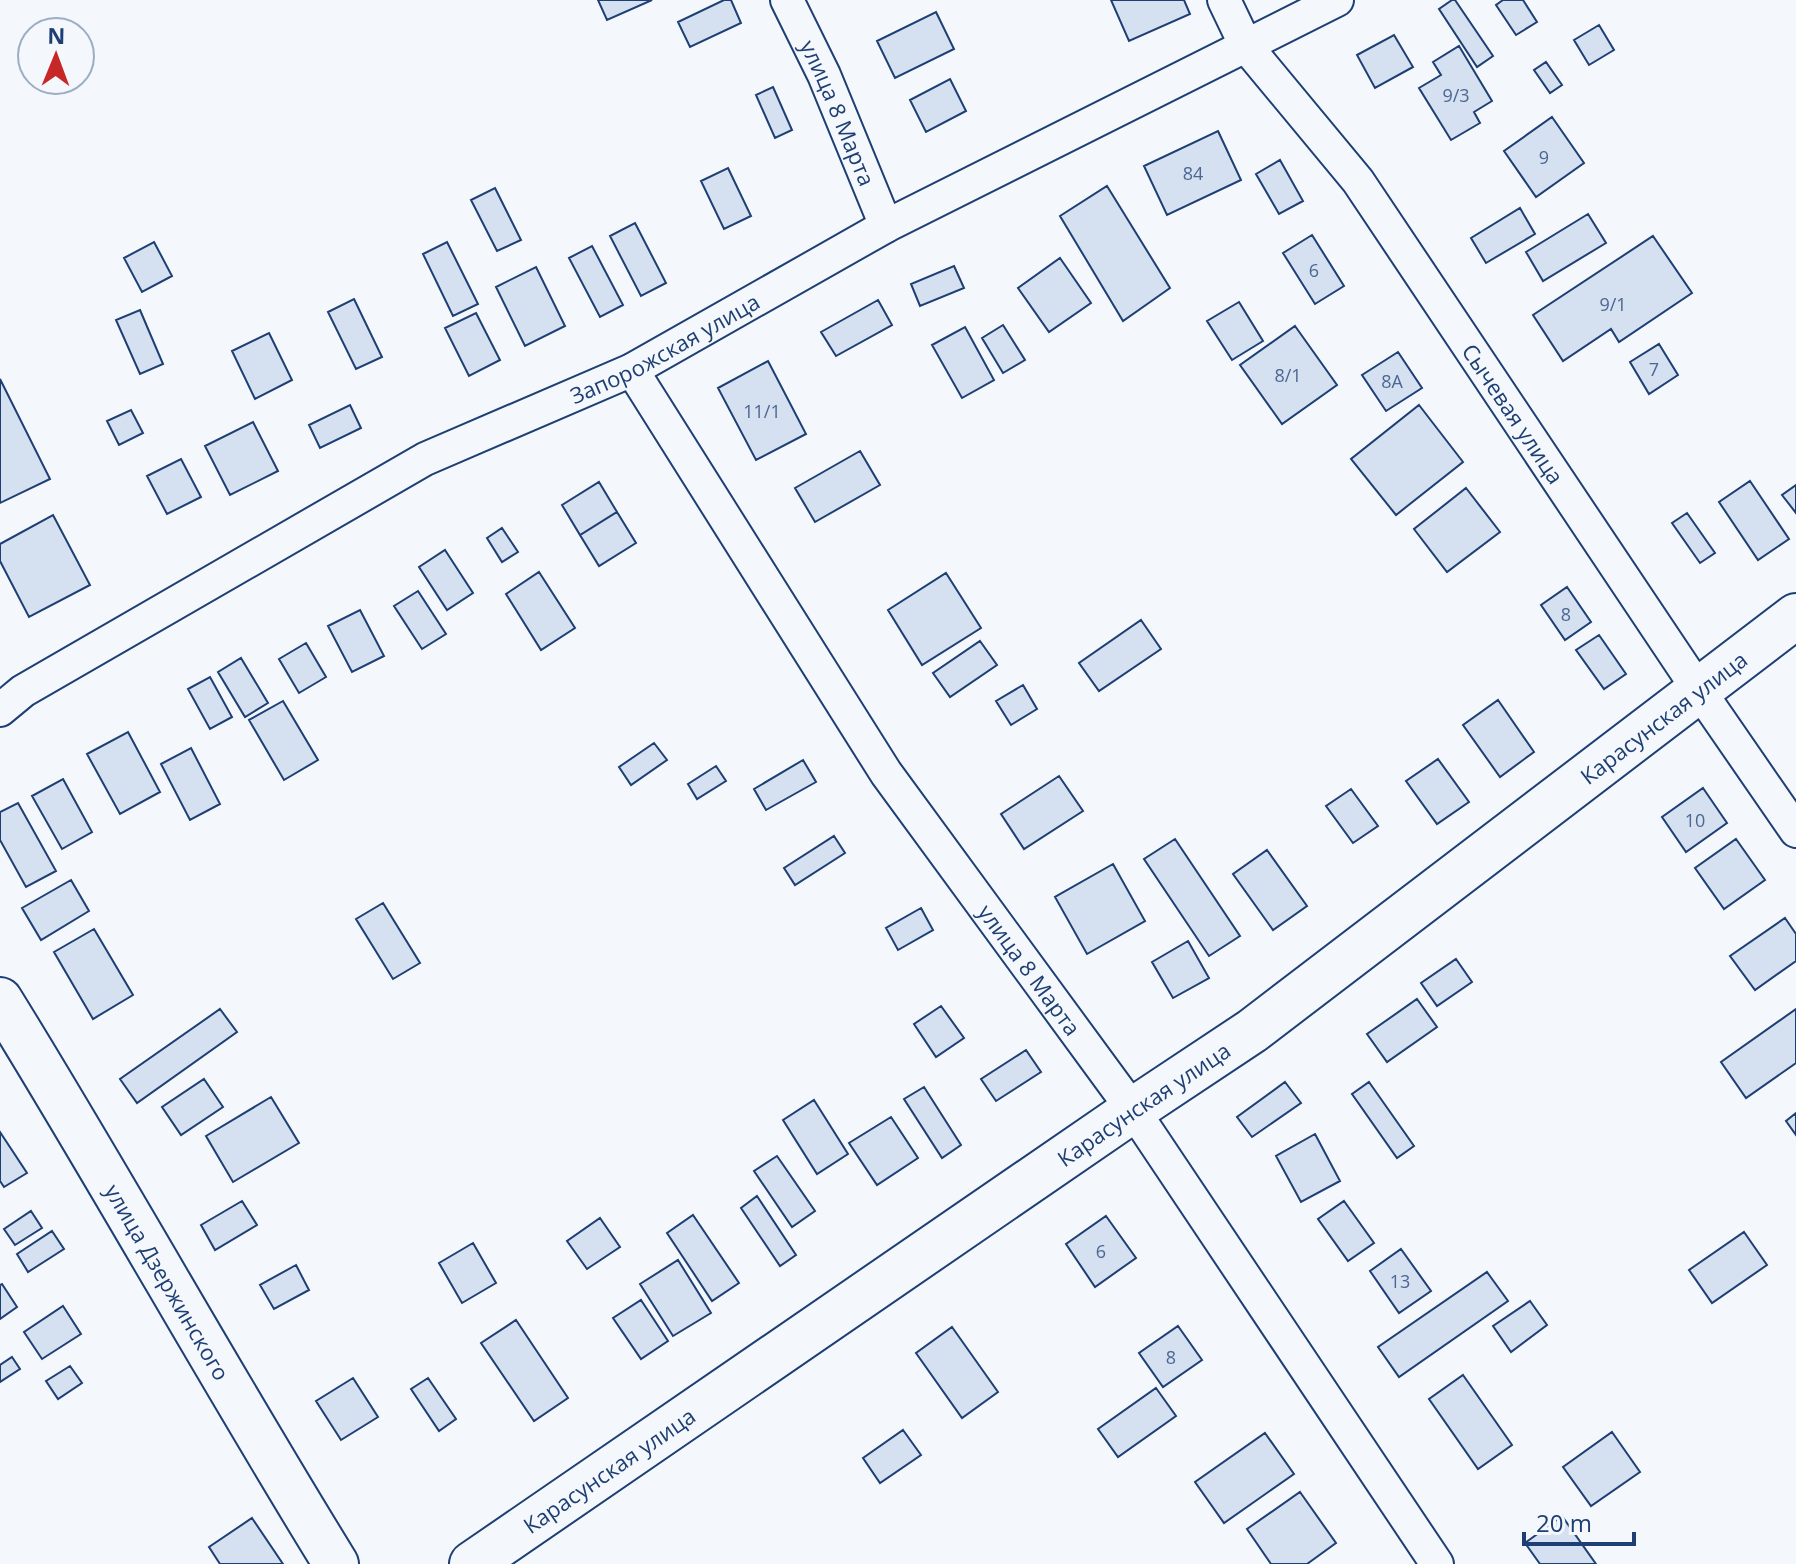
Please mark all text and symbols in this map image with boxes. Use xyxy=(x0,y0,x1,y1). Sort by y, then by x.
north arrow xyxy=(16,16,96,96)
text: N xyxy=(47,20,66,50)
street label: улица 8 Марта xyxy=(794,35,883,190)
house number: 9/3 xyxy=(1442,83,1470,107)
house number: 9 xyxy=(1539,145,1549,169)
house number: 84 xyxy=(1183,161,1203,185)
house number: 6 xyxy=(1309,258,1319,282)
street label: Запорожская улица xyxy=(565,286,765,410)
house number: 9/1 xyxy=(1599,292,1627,316)
street label: Сычевая улица xyxy=(1456,337,1571,489)
house number: 7 xyxy=(1649,357,1659,381)
house number: 8/1 xyxy=(1274,363,1302,387)
house number: 8А xyxy=(1381,369,1403,393)
house number: 11/1 xyxy=(743,399,781,423)
house number: 8 xyxy=(1561,602,1571,626)
street label: Карасунская улица xyxy=(1574,644,1753,791)
house number: 10 xyxy=(1685,808,1705,832)
street label: улица 8 Марта xyxy=(972,898,1088,1041)
street label: Карасунская улица xyxy=(1051,1035,1236,1173)
street label: улица Дзержинского xyxy=(99,1178,237,1386)
house number: 6 xyxy=(1096,1239,1106,1263)
house number: 13 xyxy=(1390,1269,1410,1293)
house number: 8 xyxy=(1166,1345,1176,1369)
street label: Карасунская улица xyxy=(517,1400,701,1540)
scale bar xyxy=(1524,1496,1634,1546)
text: 20 m xyxy=(1536,1506,1592,1539)

